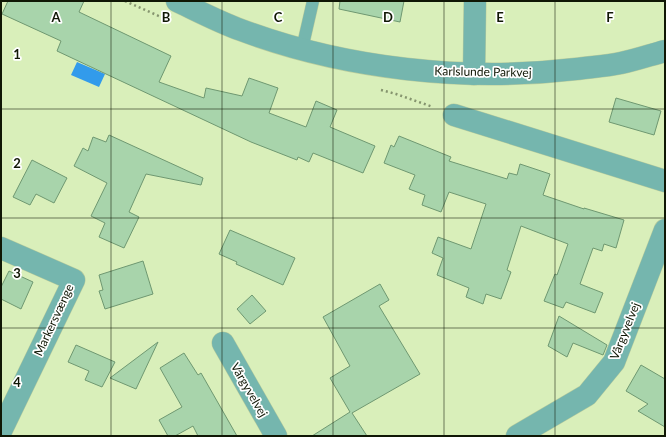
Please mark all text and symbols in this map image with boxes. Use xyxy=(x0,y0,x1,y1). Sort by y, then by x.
text: A xyxy=(50,9,61,25)
text: B xyxy=(162,9,171,25)
text: C xyxy=(274,9,283,25)
text: D xyxy=(383,9,393,25)
text: E xyxy=(496,9,504,25)
text: F xyxy=(606,9,614,25)
text: 1 xyxy=(13,46,21,62)
street label: Karlslunde Parkvej xyxy=(434,63,532,80)
text: 2 xyxy=(13,155,21,171)
text: 3 xyxy=(13,265,21,281)
street label: Markersvænge xyxy=(30,281,77,358)
street label: Vårgyvelvej xyxy=(606,300,643,362)
street label: Vårgyvelvej xyxy=(228,360,271,420)
text: 4 xyxy=(13,374,21,390)

